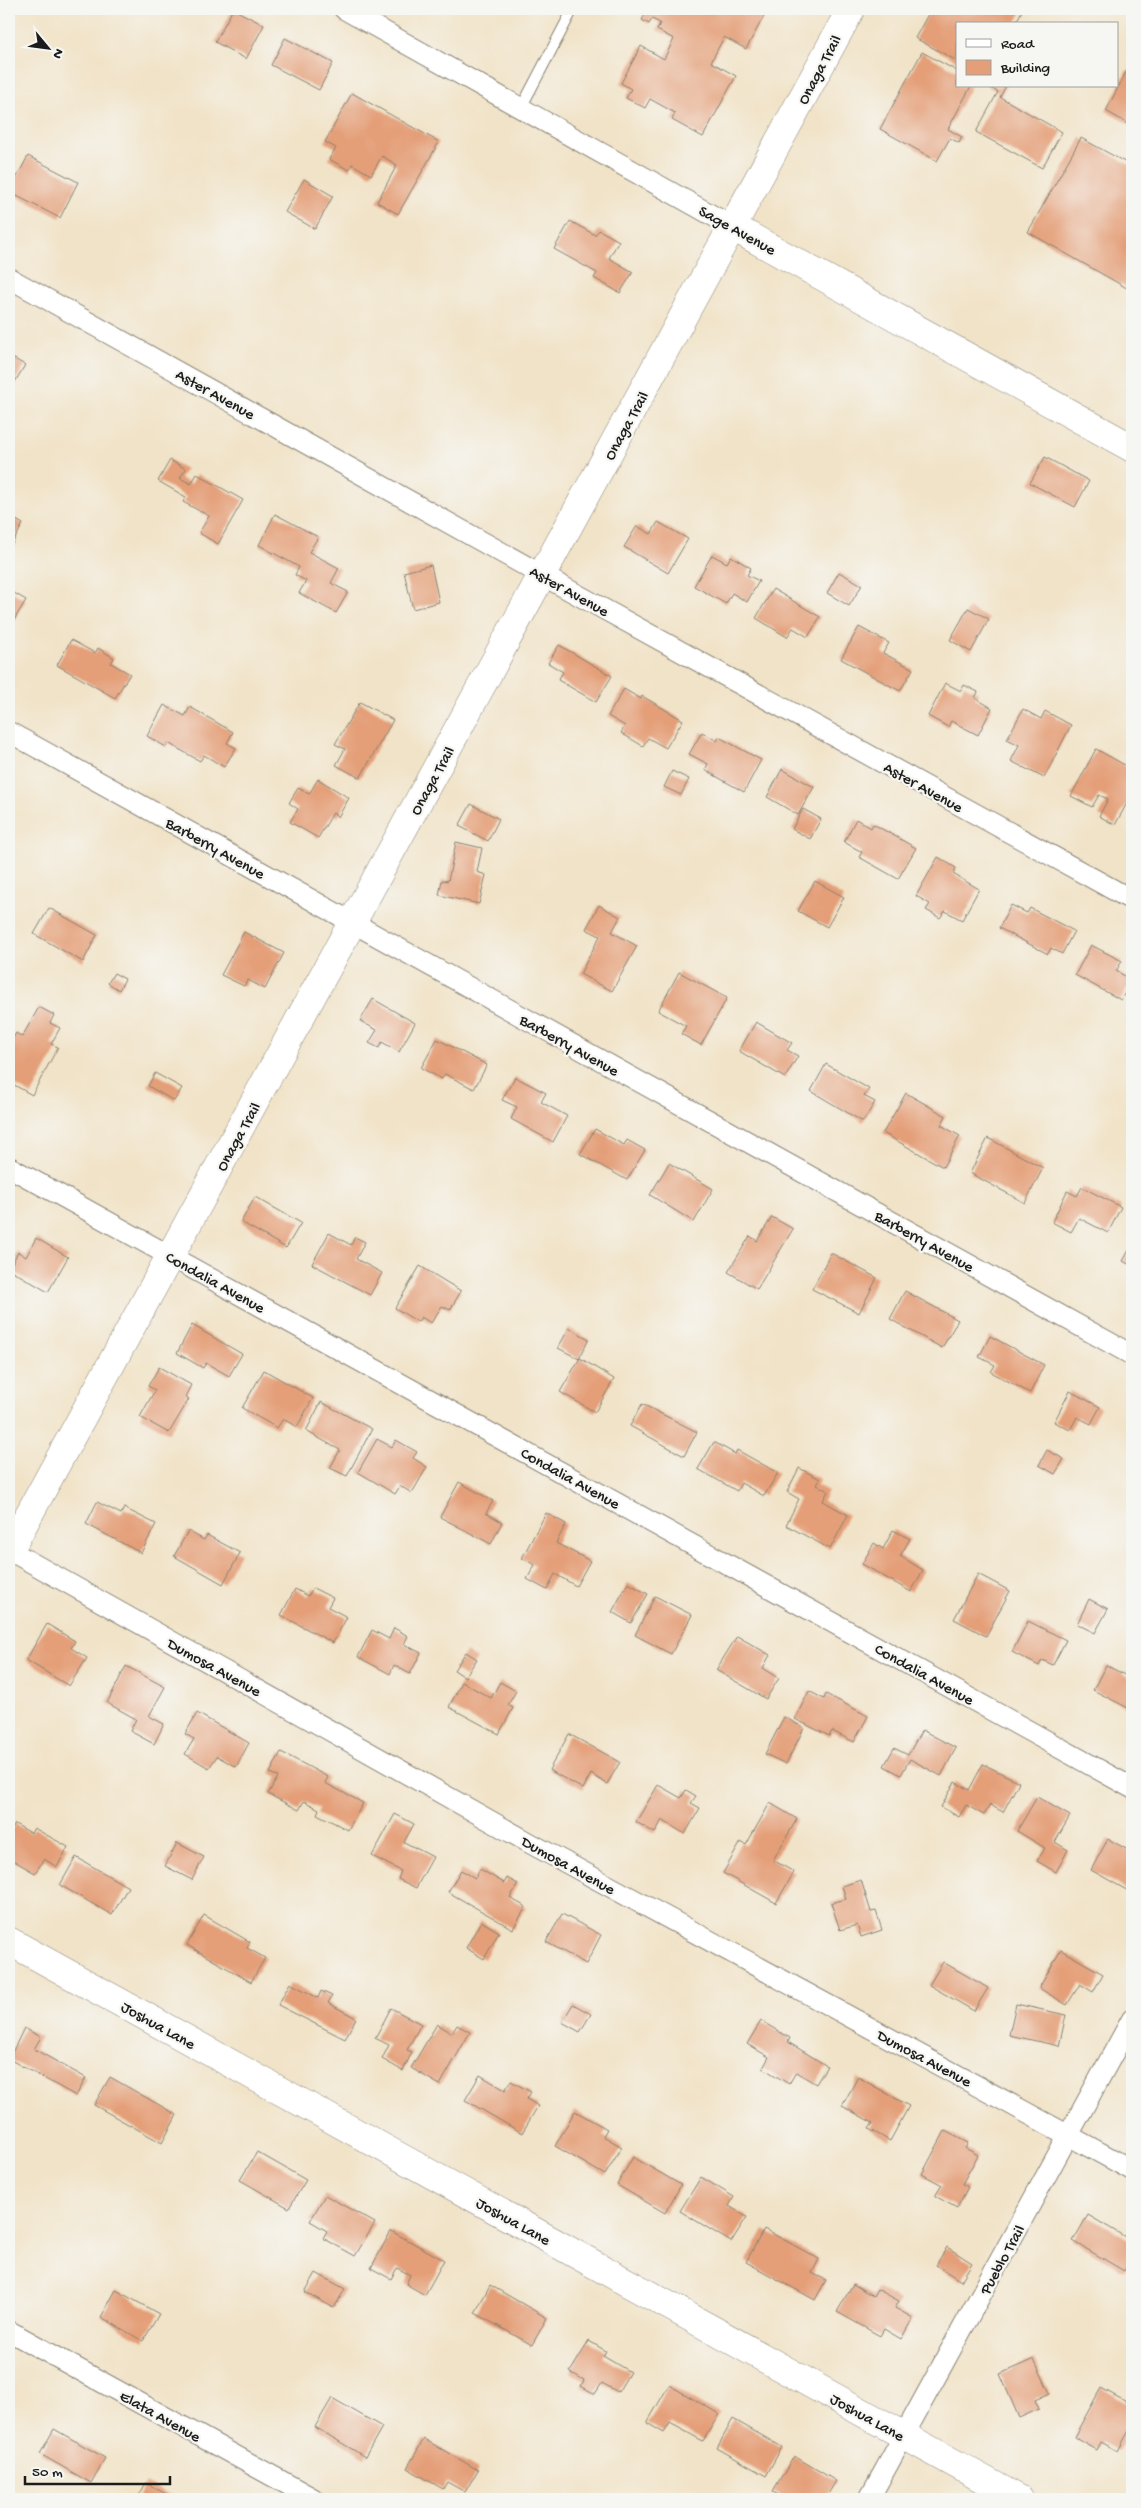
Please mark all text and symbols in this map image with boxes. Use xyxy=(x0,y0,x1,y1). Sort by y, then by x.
north arrow xyxy=(22,22,72,72)
legend xyxy=(956,22,1118,88)
street label: Onaga Trail xyxy=(795,33,847,108)
text: Road xyxy=(1001,36,1035,54)
text: N xyxy=(48,45,67,61)
text: Building xyxy=(1000,60,1050,78)
street label: Sage Avenue xyxy=(694,203,779,261)
street label: Aster Avenue xyxy=(171,366,258,426)
street label: Onaga Trail xyxy=(601,389,655,464)
street label: Aster Avenue xyxy=(525,563,612,623)
street label: Onaga Trail xyxy=(407,744,461,819)
street label: Aster Avenue xyxy=(879,759,966,819)
street label: Barberry Avenue xyxy=(160,814,268,886)
street label: Barberry Avenue xyxy=(514,1011,622,1083)
street label: Onaga Trail xyxy=(213,1100,267,1175)
street label: Barberry Avenue xyxy=(869,1207,977,1279)
street label: Condalia Avenue xyxy=(161,1249,268,1320)
street label: Condalia Avenue xyxy=(516,1445,623,1516)
street label: Dumosa Avenue xyxy=(162,1635,264,1703)
street label: Condalia Avenue xyxy=(870,1641,977,1712)
street label: Dumosa Avenue xyxy=(516,1833,618,1901)
street label: Joshua Lane xyxy=(117,1999,198,2056)
street label: Dumosa Avenue xyxy=(872,2027,975,2093)
street label: Joshua Lane xyxy=(472,2195,553,2252)
street label: Pueblo Trail xyxy=(977,2223,1031,2300)
street label: Elata Avenue xyxy=(115,2388,204,2448)
street label: Joshua Lane xyxy=(826,2391,907,2448)
scale bar xyxy=(25,2453,170,2485)
text: 50 m xyxy=(32,2464,63,2482)

